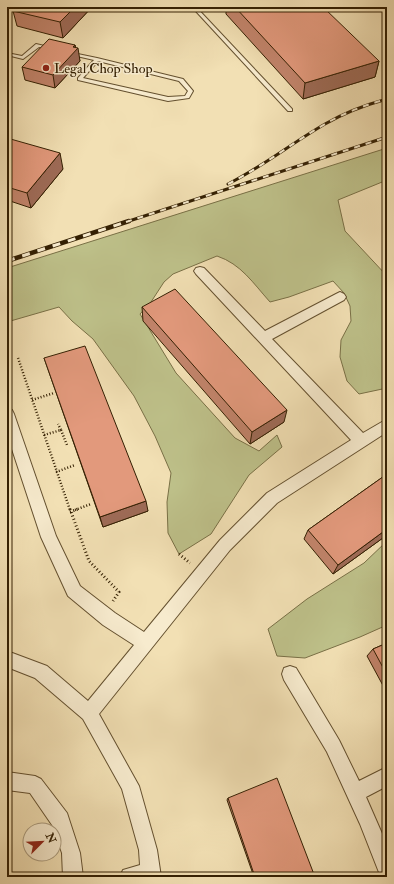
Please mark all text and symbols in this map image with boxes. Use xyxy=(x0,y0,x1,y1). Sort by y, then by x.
place label: Legal Chop Shop xyxy=(54,60,152,78)
marker: Legal Chop Shop xyxy=(41,63,51,73)
north arrow xyxy=(22,822,62,862)
text: N xyxy=(42,830,59,846)

